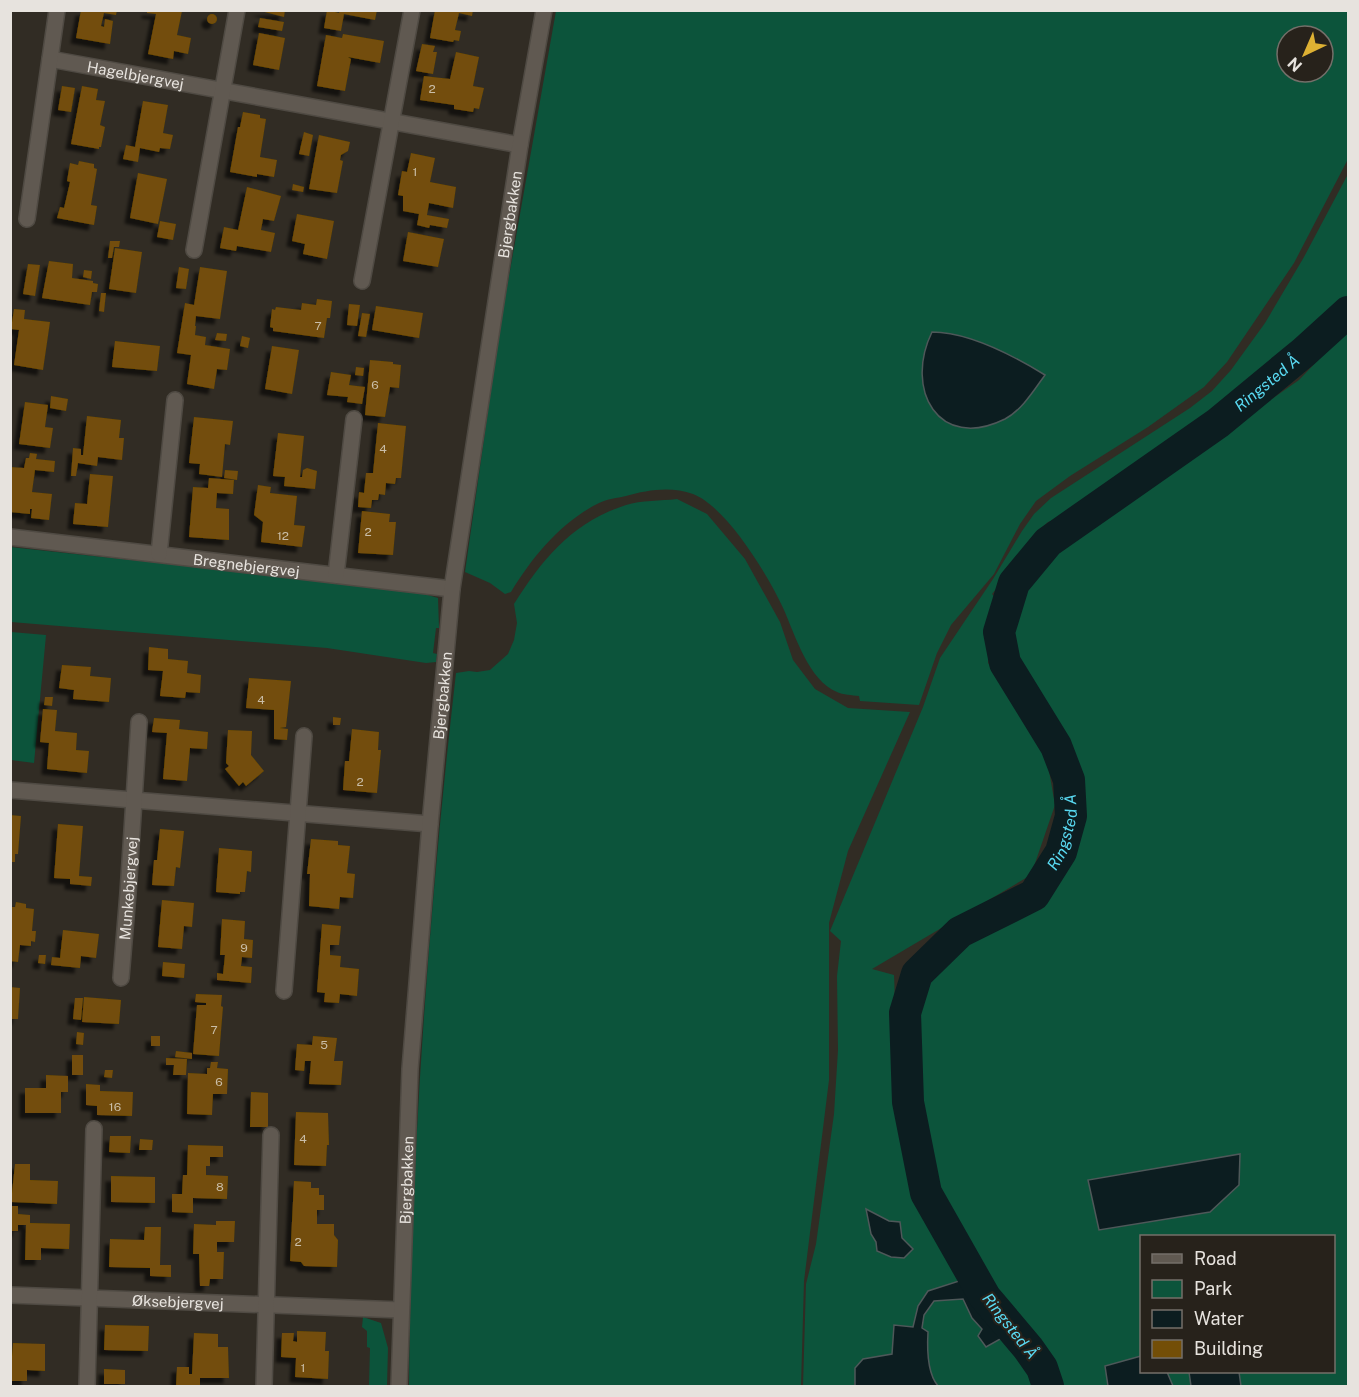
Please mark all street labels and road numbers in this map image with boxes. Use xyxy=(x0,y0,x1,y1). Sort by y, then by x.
street label: Hagelbjergvej xyxy=(86,57,185,92)
street label: Bjergbakken xyxy=(494,169,524,259)
street label: Bregnebjergvej xyxy=(192,550,300,580)
street label: Bjergbakken xyxy=(429,651,455,740)
street label: Munkebjergvej xyxy=(116,836,140,941)
street label: Bjergbakken xyxy=(396,1136,416,1225)
street label: Øksebjergvej xyxy=(132,1291,224,1312)

